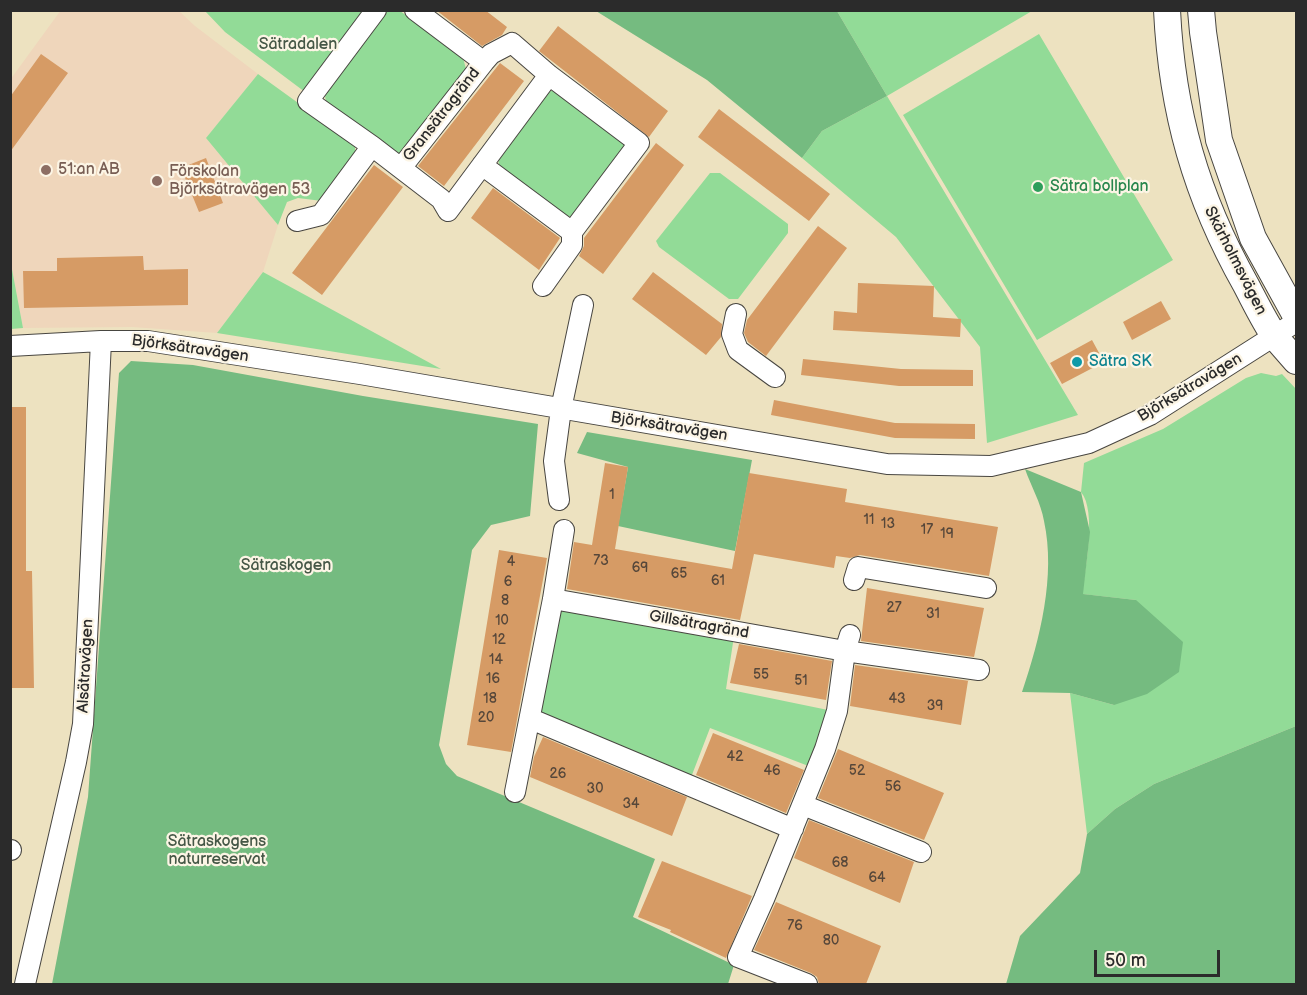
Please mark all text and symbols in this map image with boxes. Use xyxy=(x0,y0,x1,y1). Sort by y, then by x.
park label: Sätradalen xyxy=(259,35,337,55)
street label: Gransätragränd xyxy=(399,64,485,166)
place label: 51:an AB xyxy=(58,160,120,180)
place label: Förskolan Björksätravägen 53 xyxy=(169,162,310,200)
marker: 51:an AB xyxy=(39,163,53,177)
marker: Förskolan Björksätravägen 53 xyxy=(150,174,164,188)
place label: Sätra bollplan xyxy=(1050,177,1149,197)
marker: Sätra bollplan xyxy=(1031,180,1045,194)
street label: Skärholmsvägen xyxy=(1199,204,1271,318)
street label: Björksätravägen xyxy=(130,331,250,367)
street label: Björksätravägen xyxy=(1134,349,1246,427)
place label: Sätra SK xyxy=(1089,352,1151,372)
marker: Sätra SK xyxy=(1070,355,1084,369)
street label: Björksätravägen xyxy=(609,408,729,446)
house number: 1 xyxy=(609,487,615,503)
house number: 11 xyxy=(864,512,874,528)
house number: 13 xyxy=(881,516,895,532)
house number: 17 xyxy=(921,522,933,538)
house number: 19 xyxy=(940,526,954,542)
house number: 73 xyxy=(593,553,609,569)
house number: 4 xyxy=(507,554,515,570)
park label: Sätraskogen xyxy=(241,556,331,576)
house number: 69 xyxy=(632,560,648,576)
house number: 65 xyxy=(671,566,687,582)
house number: 61 xyxy=(711,573,725,589)
house number: 6 xyxy=(504,574,512,590)
house number: 8 xyxy=(501,593,509,609)
house number: 27 xyxy=(886,600,902,616)
house number: 31 xyxy=(926,606,940,622)
street label: Gillsätragränd xyxy=(647,607,751,643)
house number: 10 xyxy=(495,613,509,629)
street label: Alsätravägen xyxy=(74,619,98,713)
house number: 12 xyxy=(492,632,506,648)
house number: 14 xyxy=(489,652,503,668)
house number: 55 xyxy=(753,667,769,683)
house number: 16 xyxy=(486,671,500,687)
house number: 51 xyxy=(794,673,808,689)
house number: 18 xyxy=(483,691,497,707)
house number: 43 xyxy=(888,691,906,707)
house number: 39 xyxy=(927,698,943,714)
house number: 20 xyxy=(478,710,494,726)
house number: 42 xyxy=(727,749,743,765)
house number: 46 xyxy=(763,763,781,779)
house number: 52 xyxy=(849,763,865,779)
house number: 26 xyxy=(550,766,566,782)
house number: 56 xyxy=(885,779,901,795)
house number: 30 xyxy=(587,781,603,797)
house number: 34 xyxy=(622,796,640,812)
park label: Sätraskogens naturreservat xyxy=(168,832,266,870)
house number: 68 xyxy=(832,855,848,871)
house number: 64 xyxy=(868,870,886,886)
house number: 76 xyxy=(787,918,803,934)
house number: 80 xyxy=(823,933,839,949)
scale bar xyxy=(1097,938,1223,976)
text: 50 m xyxy=(1105,950,1146,971)

